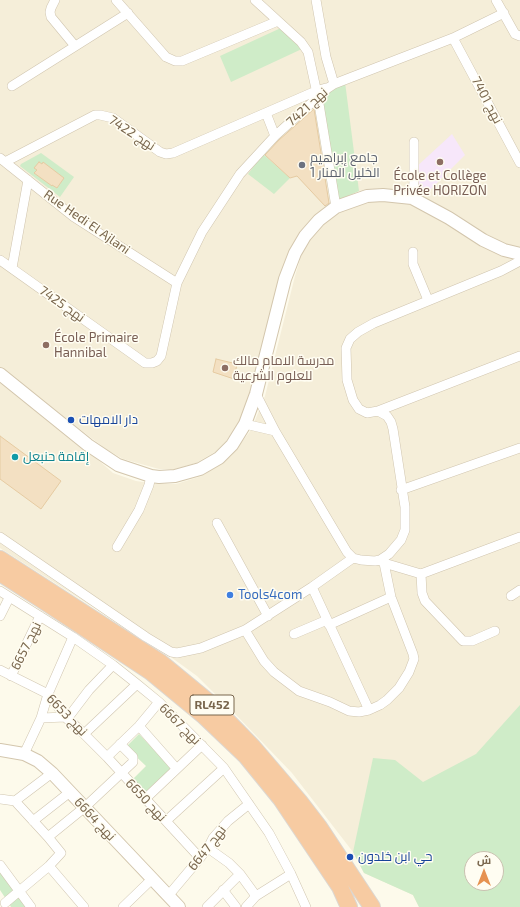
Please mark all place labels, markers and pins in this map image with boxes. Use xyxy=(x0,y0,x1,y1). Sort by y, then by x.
place label: جامع إبراهيم الخليل المنار 1 xyxy=(310,150,380,181)
marker: École et Collège Privée HORIZON xyxy=(435,157,445,167)
marker: جامع إبراهيم الخليل المنار 1 xyxy=(297,160,307,170)
place label: École et Collège Privée HORIZON xyxy=(393,168,487,199)
place label: École Primaire Hannibal xyxy=(54,330,139,361)
marker: École Primaire Hannibal xyxy=(41,340,51,350)
place label: مدرسة الامام مالك للعلوم الشرعية xyxy=(233,353,334,384)
marker: مدرسة الامام مالك للعلوم الشرعية xyxy=(220,363,230,373)
place label: دار الامهات xyxy=(79,412,138,428)
marker: دار الامهات xyxy=(66,415,76,425)
place label: إقامة حنبعل xyxy=(23,449,89,465)
marker: إقامة حنبعل xyxy=(10,452,20,462)
place label: Tools4com xyxy=(238,587,302,603)
marker: Tools4com xyxy=(225,590,235,600)
place label: حي ابن خلدون xyxy=(358,849,432,865)
marker: حي ابن خلدون xyxy=(345,852,355,862)

